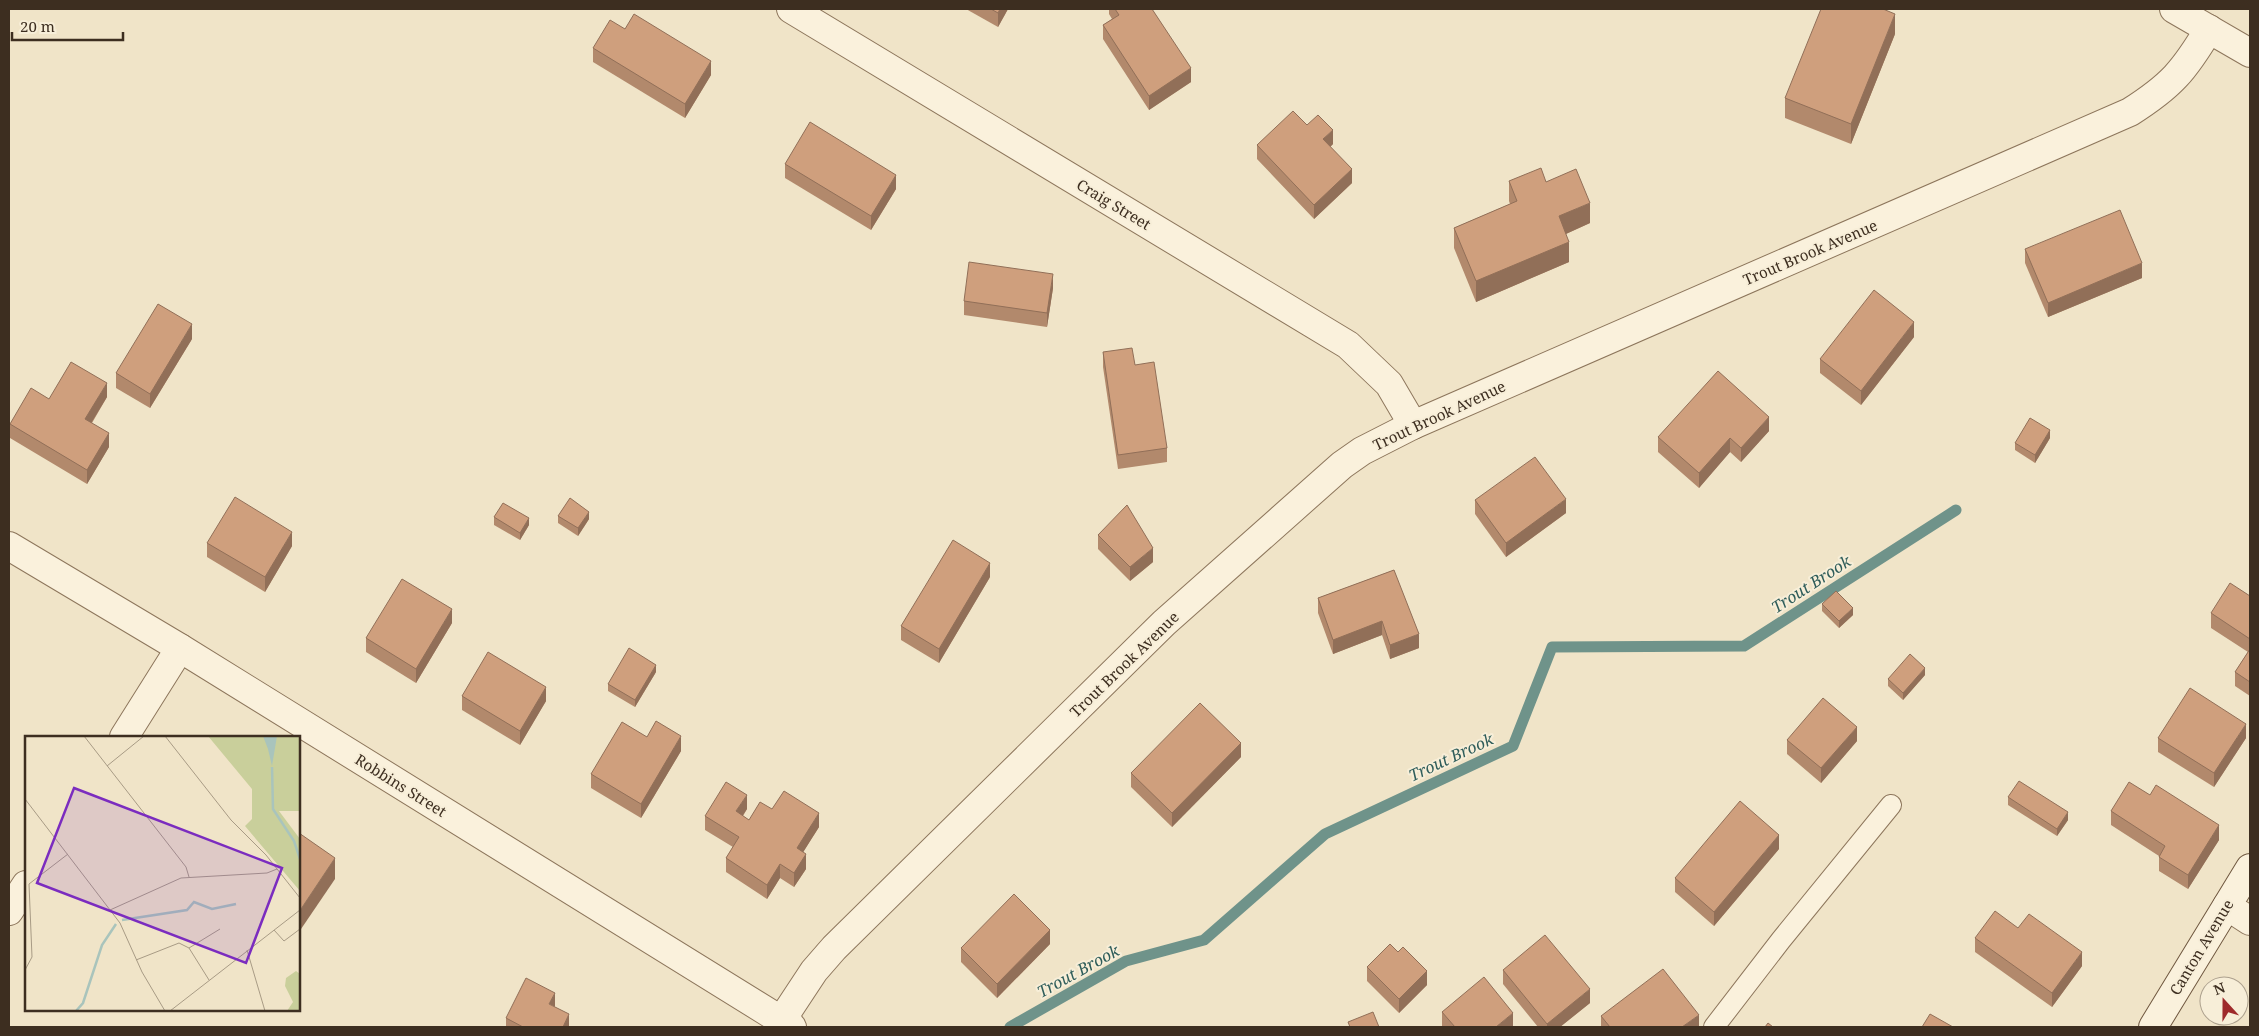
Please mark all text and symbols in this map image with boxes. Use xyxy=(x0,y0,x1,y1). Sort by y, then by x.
scale bar xyxy=(12,10,124,42)
text: 20 m xyxy=(20,16,55,36)
street label: Craig Street xyxy=(1073,174,1155,234)
street label: Trout Brook Avenue xyxy=(1740,215,1880,289)
street label: Trout Brook Avenue xyxy=(1369,375,1509,455)
water label: Trout Brook xyxy=(1767,550,1856,618)
street label: Trout Brook Avenue xyxy=(1065,607,1183,721)
water label: Trout Brook xyxy=(1405,727,1498,786)
inset map xyxy=(25,736,300,1011)
street label: Robbins Street xyxy=(352,749,450,821)
street label: Canton Avenue xyxy=(2164,895,2238,999)
water label: Trout Brook xyxy=(1033,939,1124,1003)
north arrow xyxy=(2199,976,2249,1026)
text: N xyxy=(2211,978,2228,999)

